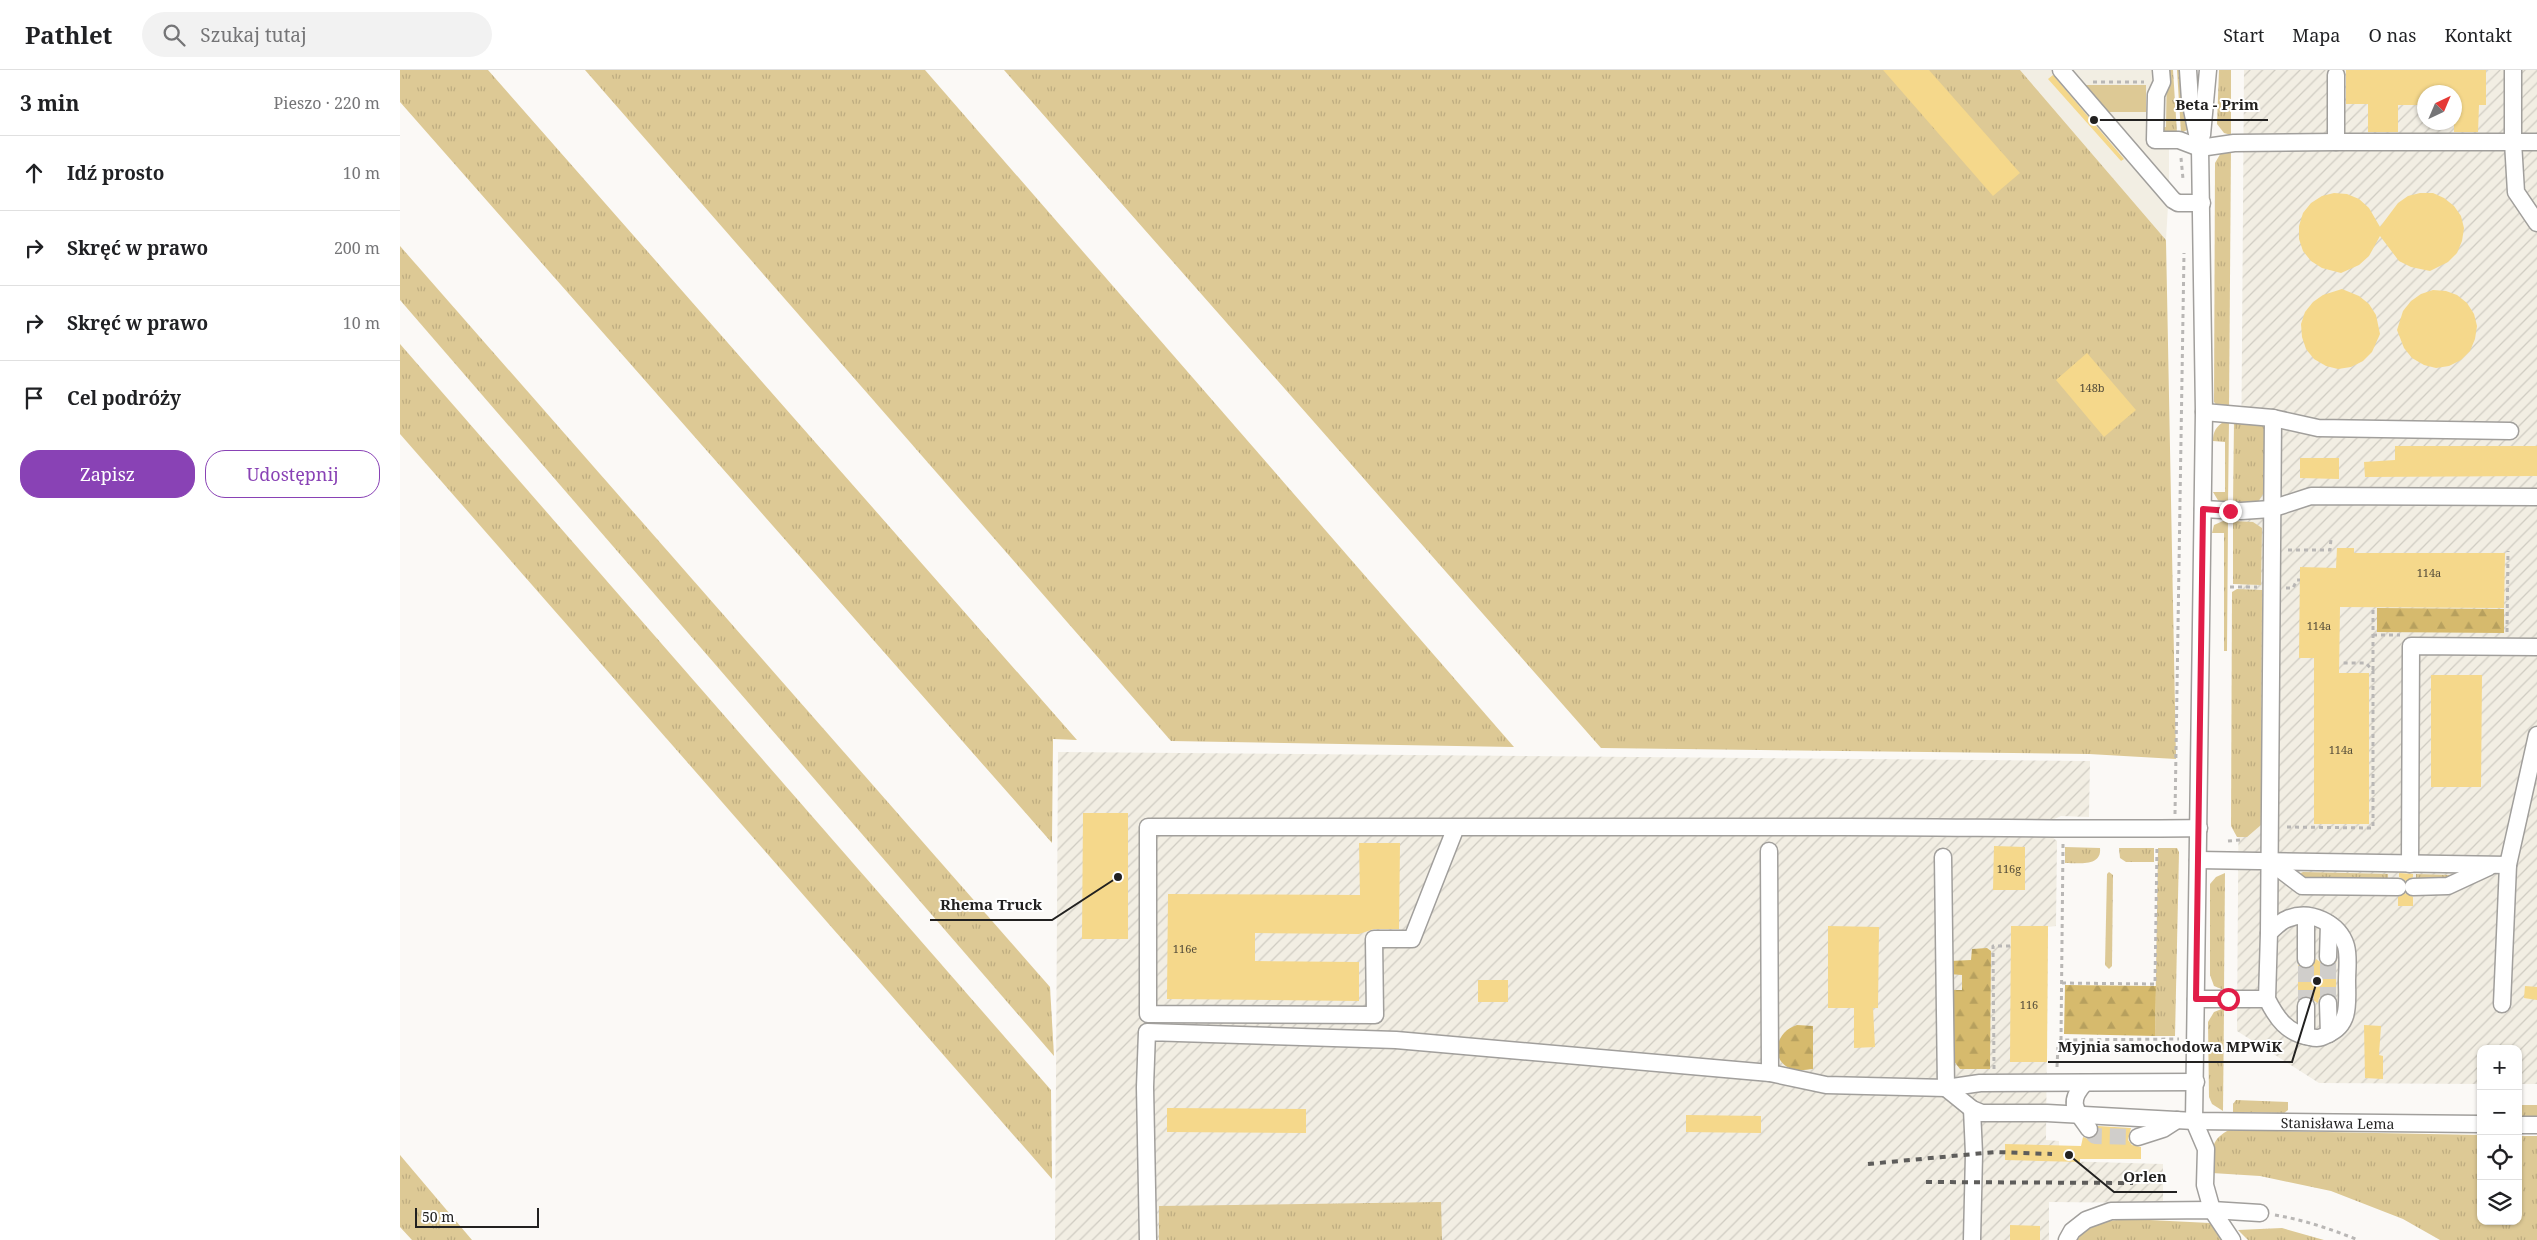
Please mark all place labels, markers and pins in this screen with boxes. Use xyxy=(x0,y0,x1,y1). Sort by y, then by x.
callout: Beta - Prim xyxy=(2165,90,2268,120)
callout: Rhema Truck xyxy=(930,890,1052,920)
callout: Myjnia samochodowa MPWiK xyxy=(2048,1032,2292,1062)
callout: Orlen xyxy=(2114,1162,2177,1192)

